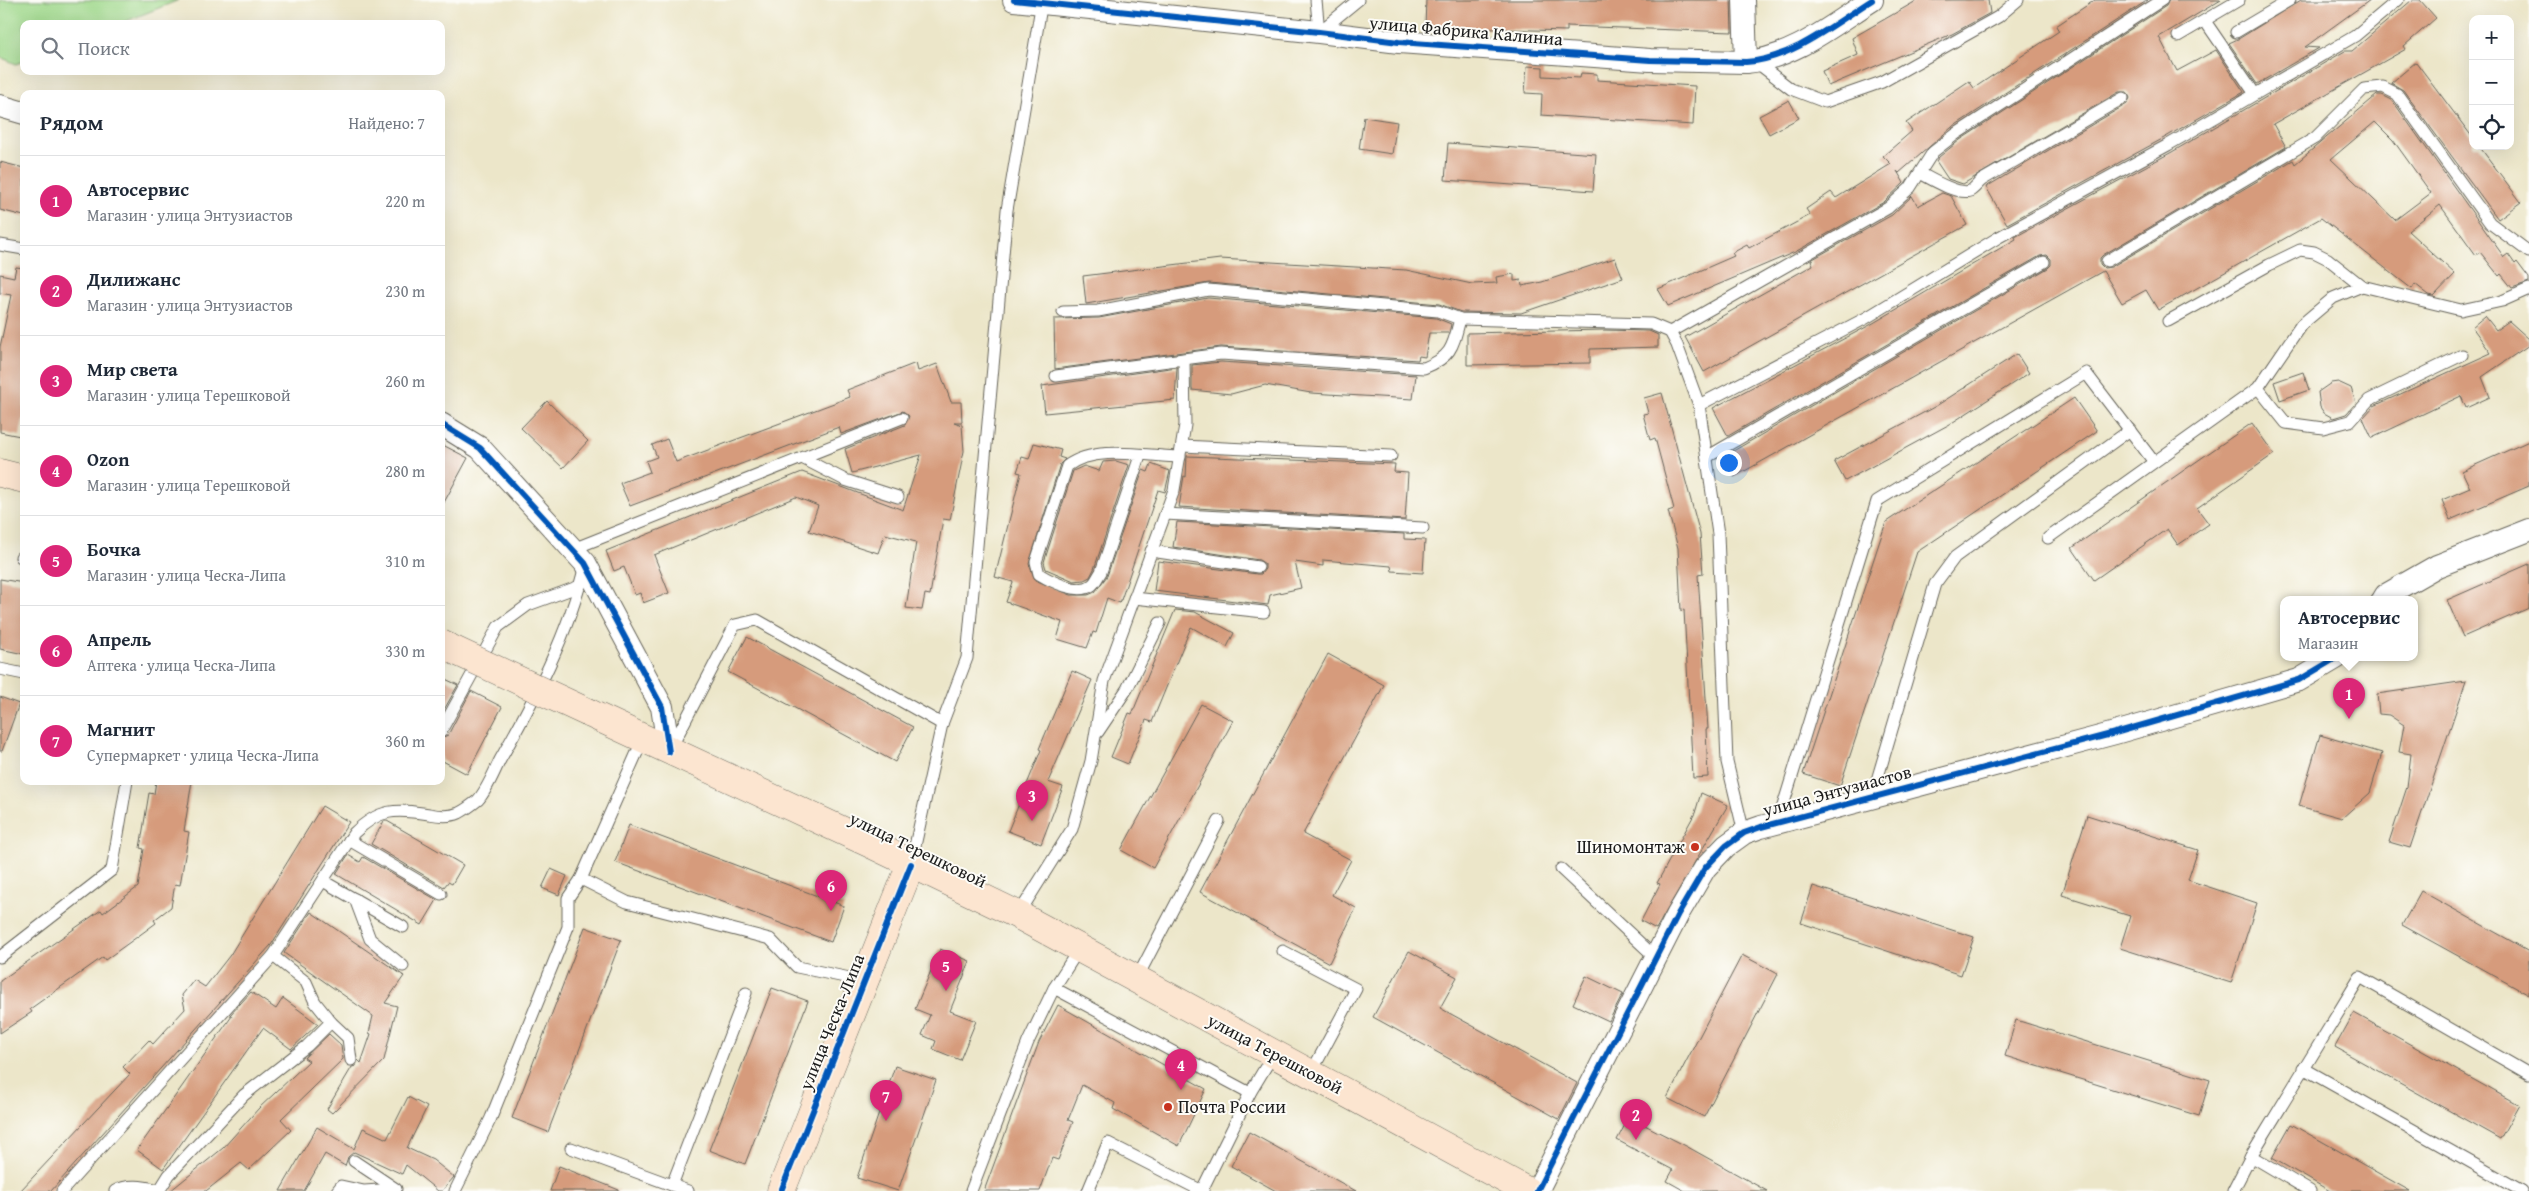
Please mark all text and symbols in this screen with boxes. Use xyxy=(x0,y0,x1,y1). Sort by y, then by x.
street label: улица Фабрика Калиниа xyxy=(1367,8,1564,52)
map controls xyxy=(2469,15,2514,150)
button: + xyxy=(2469,15,2514,60)
search box xyxy=(20,20,445,75)
icon: search xyxy=(38,34,66,62)
text: Поиск xyxy=(78,34,130,62)
button: − xyxy=(2469,60,2514,105)
button: locate xyxy=(2469,105,2514,150)
text: Рядом xyxy=(40,107,103,138)
text: Найдено: 7 xyxy=(348,111,425,135)
text: Автосервис xyxy=(87,175,189,203)
text: 1 xyxy=(52,189,60,213)
text: 220 m xyxy=(385,189,425,213)
text: Магазин · улица Энтузиастов xyxy=(87,203,293,227)
text: Дилижанс xyxy=(87,265,180,293)
text: 2 xyxy=(52,279,60,303)
text: 230 m xyxy=(385,279,425,303)
text: Магазин · улица Энтузиастов xyxy=(87,293,293,317)
text: Мир света xyxy=(87,355,178,383)
text: 3 xyxy=(52,369,60,393)
text: 260 m xyxy=(385,369,425,393)
text: Магазин · улица Терешковой xyxy=(87,383,290,407)
text: Ozon xyxy=(87,445,129,473)
your location xyxy=(1716,450,1742,476)
text: 4 xyxy=(52,459,60,483)
text: 280 m xyxy=(385,459,425,483)
text: Магазин · улица Терешковой xyxy=(87,473,290,497)
text: Бочка xyxy=(87,535,141,563)
text: 5 xyxy=(52,549,60,573)
text: 310 m xyxy=(385,549,425,573)
text: Магазин · улица Ческа-Липа xyxy=(87,563,286,587)
popup xyxy=(2280,596,2418,661)
text: Автосервис xyxy=(2298,603,2400,631)
text: Апрель xyxy=(87,625,151,653)
text: Магазин xyxy=(2298,631,2358,655)
text: 6 xyxy=(52,639,60,663)
text: 330 m xyxy=(385,639,425,663)
text: Аптека · улица Ческа-Липа xyxy=(87,653,276,677)
pin: 1 xyxy=(2333,678,2365,719)
text: Магнит xyxy=(87,715,155,743)
text: 7 xyxy=(52,729,60,753)
text: 360 m xyxy=(385,729,425,753)
text: Супермаркет · улица Ческа-Липа xyxy=(87,743,319,767)
street label: улица Энтузиастов xyxy=(1759,758,1914,824)
pin: 3 xyxy=(1016,780,1048,821)
street label: улица Терешковой xyxy=(844,804,992,895)
place label: Шиномонтаж xyxy=(1577,833,1686,860)
marker: Шиномонтаж xyxy=(1689,841,1701,853)
pin: 6 xyxy=(815,870,847,911)
street label: улица Ческа-Липа xyxy=(791,949,871,1095)
pin: 5 xyxy=(930,950,962,991)
street label: улица Терешковой xyxy=(1202,1006,1348,1101)
pin: 4 xyxy=(1165,1049,1197,1090)
pin: 7 xyxy=(870,1080,902,1121)
place label: Почта России xyxy=(1178,1093,1286,1120)
pin: 2 xyxy=(1620,1099,1652,1140)
marker: Почта России xyxy=(1162,1101,1174,1113)

